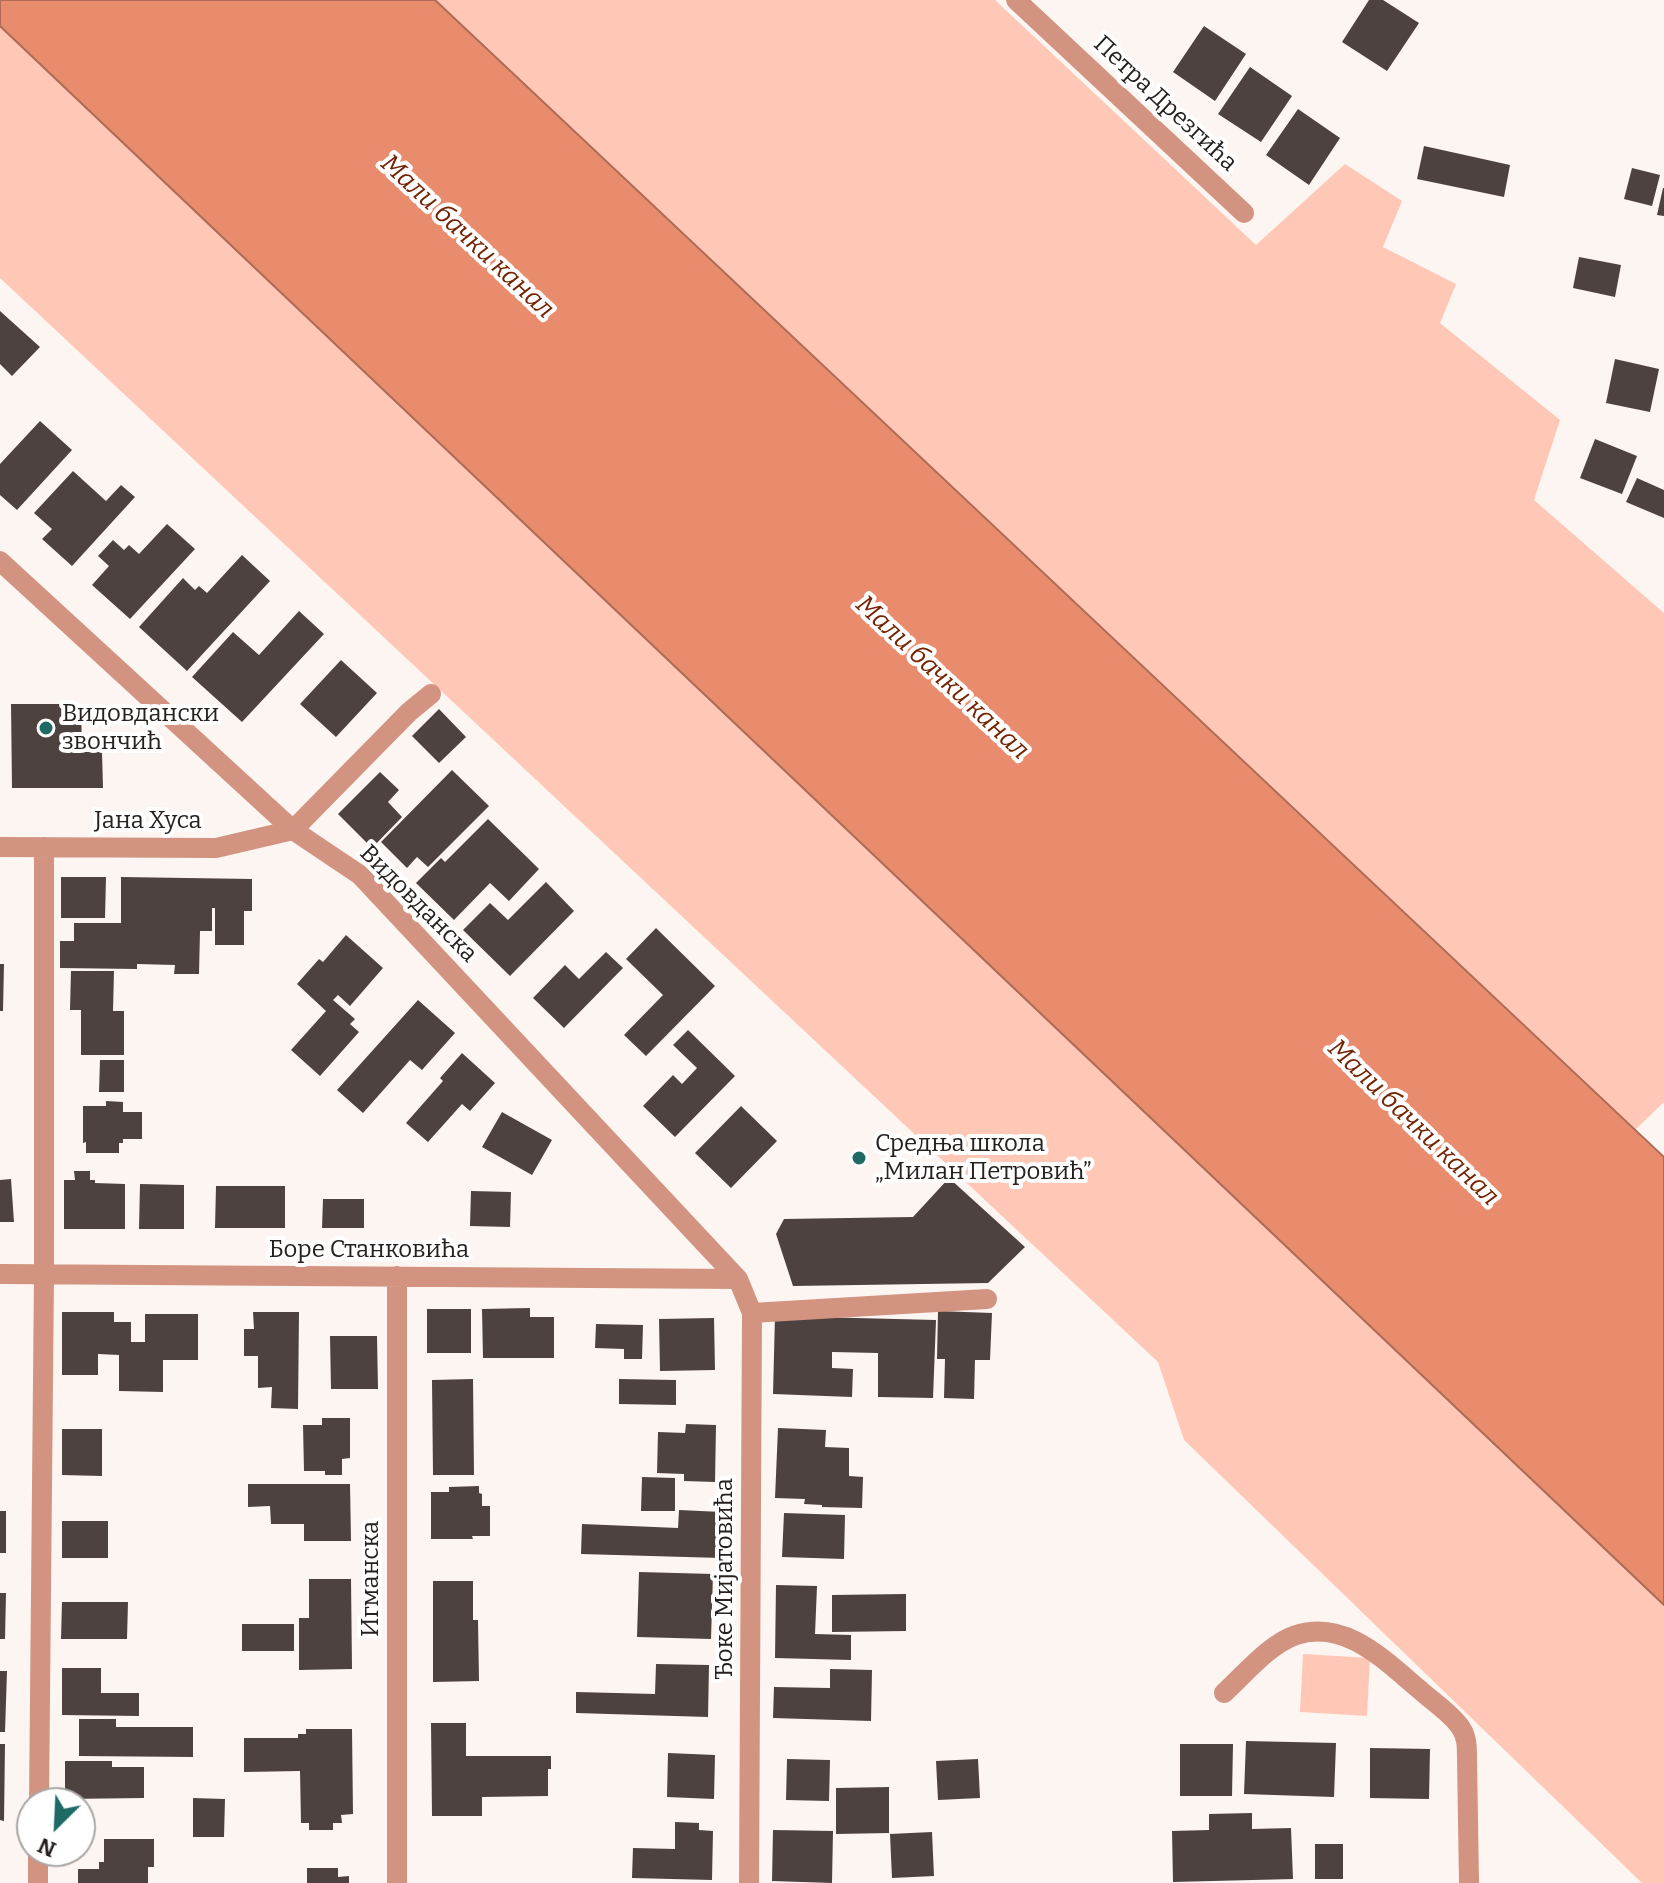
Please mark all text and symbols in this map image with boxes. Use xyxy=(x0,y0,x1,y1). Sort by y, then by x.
street label: Петра Дрезгића xyxy=(1087,30,1243,178)
water label: Мали бачки канал xyxy=(374,149,560,325)
water label: Мали бачки канал xyxy=(849,590,1035,766)
place label: Видовдански звончић xyxy=(62,700,219,756)
marker: Видовдански звончић xyxy=(37,719,55,737)
street label: Јана Хуса xyxy=(94,807,202,835)
street label: Видовданска xyxy=(353,839,483,969)
water label: Мали бачки канал xyxy=(1321,1033,1505,1213)
place label: Средња школа „Милан Петровић” xyxy=(875,1130,1092,1186)
marker: Средња школа „Милан Петровић” xyxy=(850,1149,868,1167)
street label: Боре Станковића xyxy=(269,1236,469,1264)
street label: Ђоке Мијатовића xyxy=(711,1478,739,1680)
street label: Игманска xyxy=(357,1521,385,1637)
north arrow xyxy=(16,1787,96,1867)
text: N xyxy=(34,1832,60,1863)

